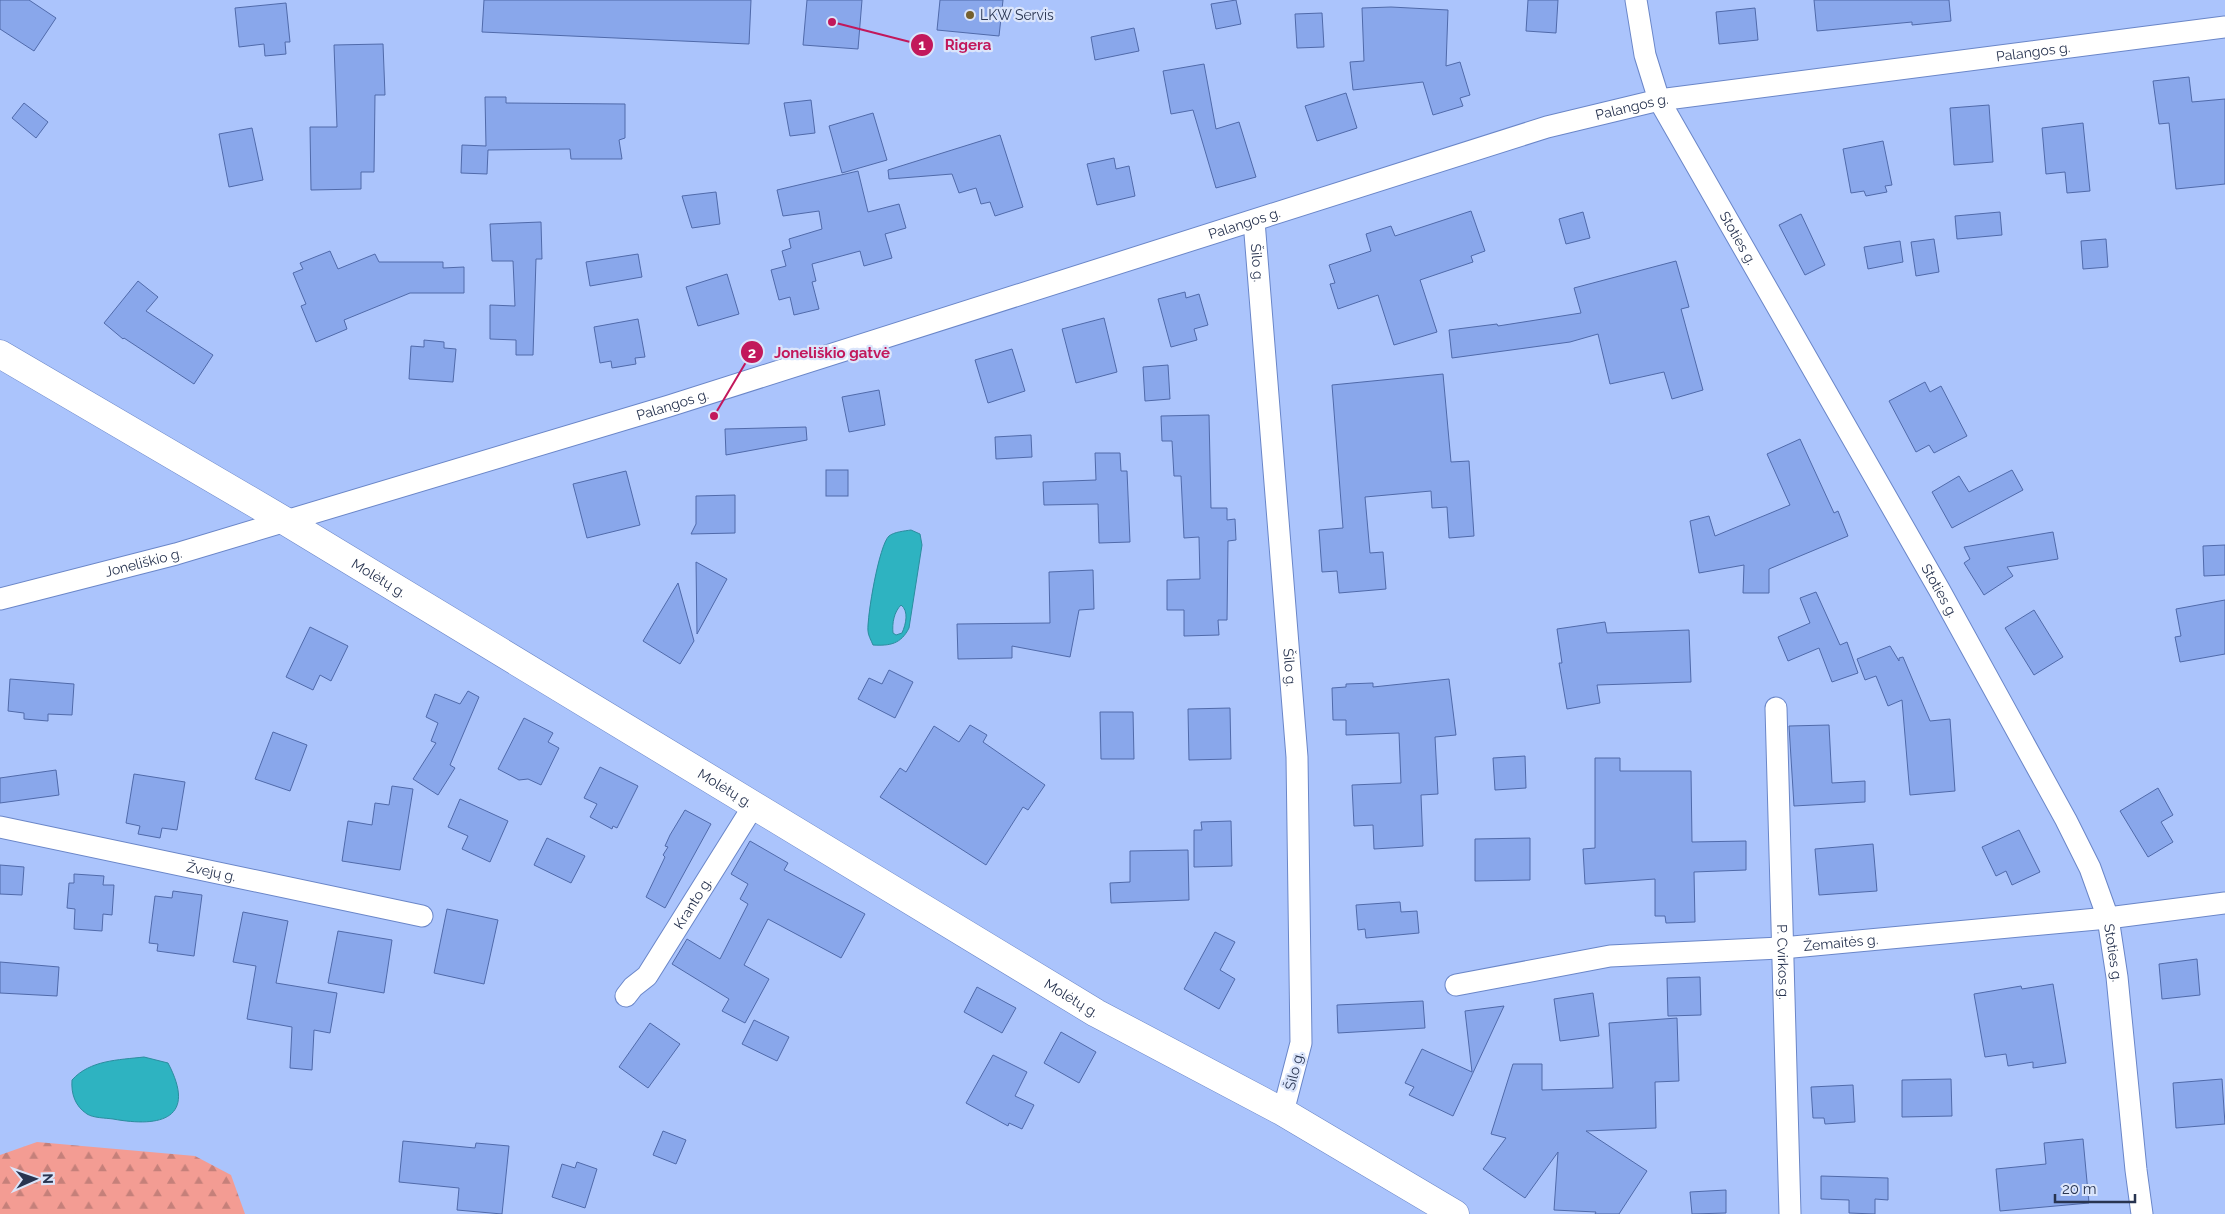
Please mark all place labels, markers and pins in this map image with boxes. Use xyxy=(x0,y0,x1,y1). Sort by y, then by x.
place label: LKW Servis xyxy=(980,7,1054,23)
marker: LKW Servis xyxy=(964,9,976,21)
callout: Rigera xyxy=(910,30,1001,60)
callout: Joneliškio gatvė xyxy=(739,337,900,367)

